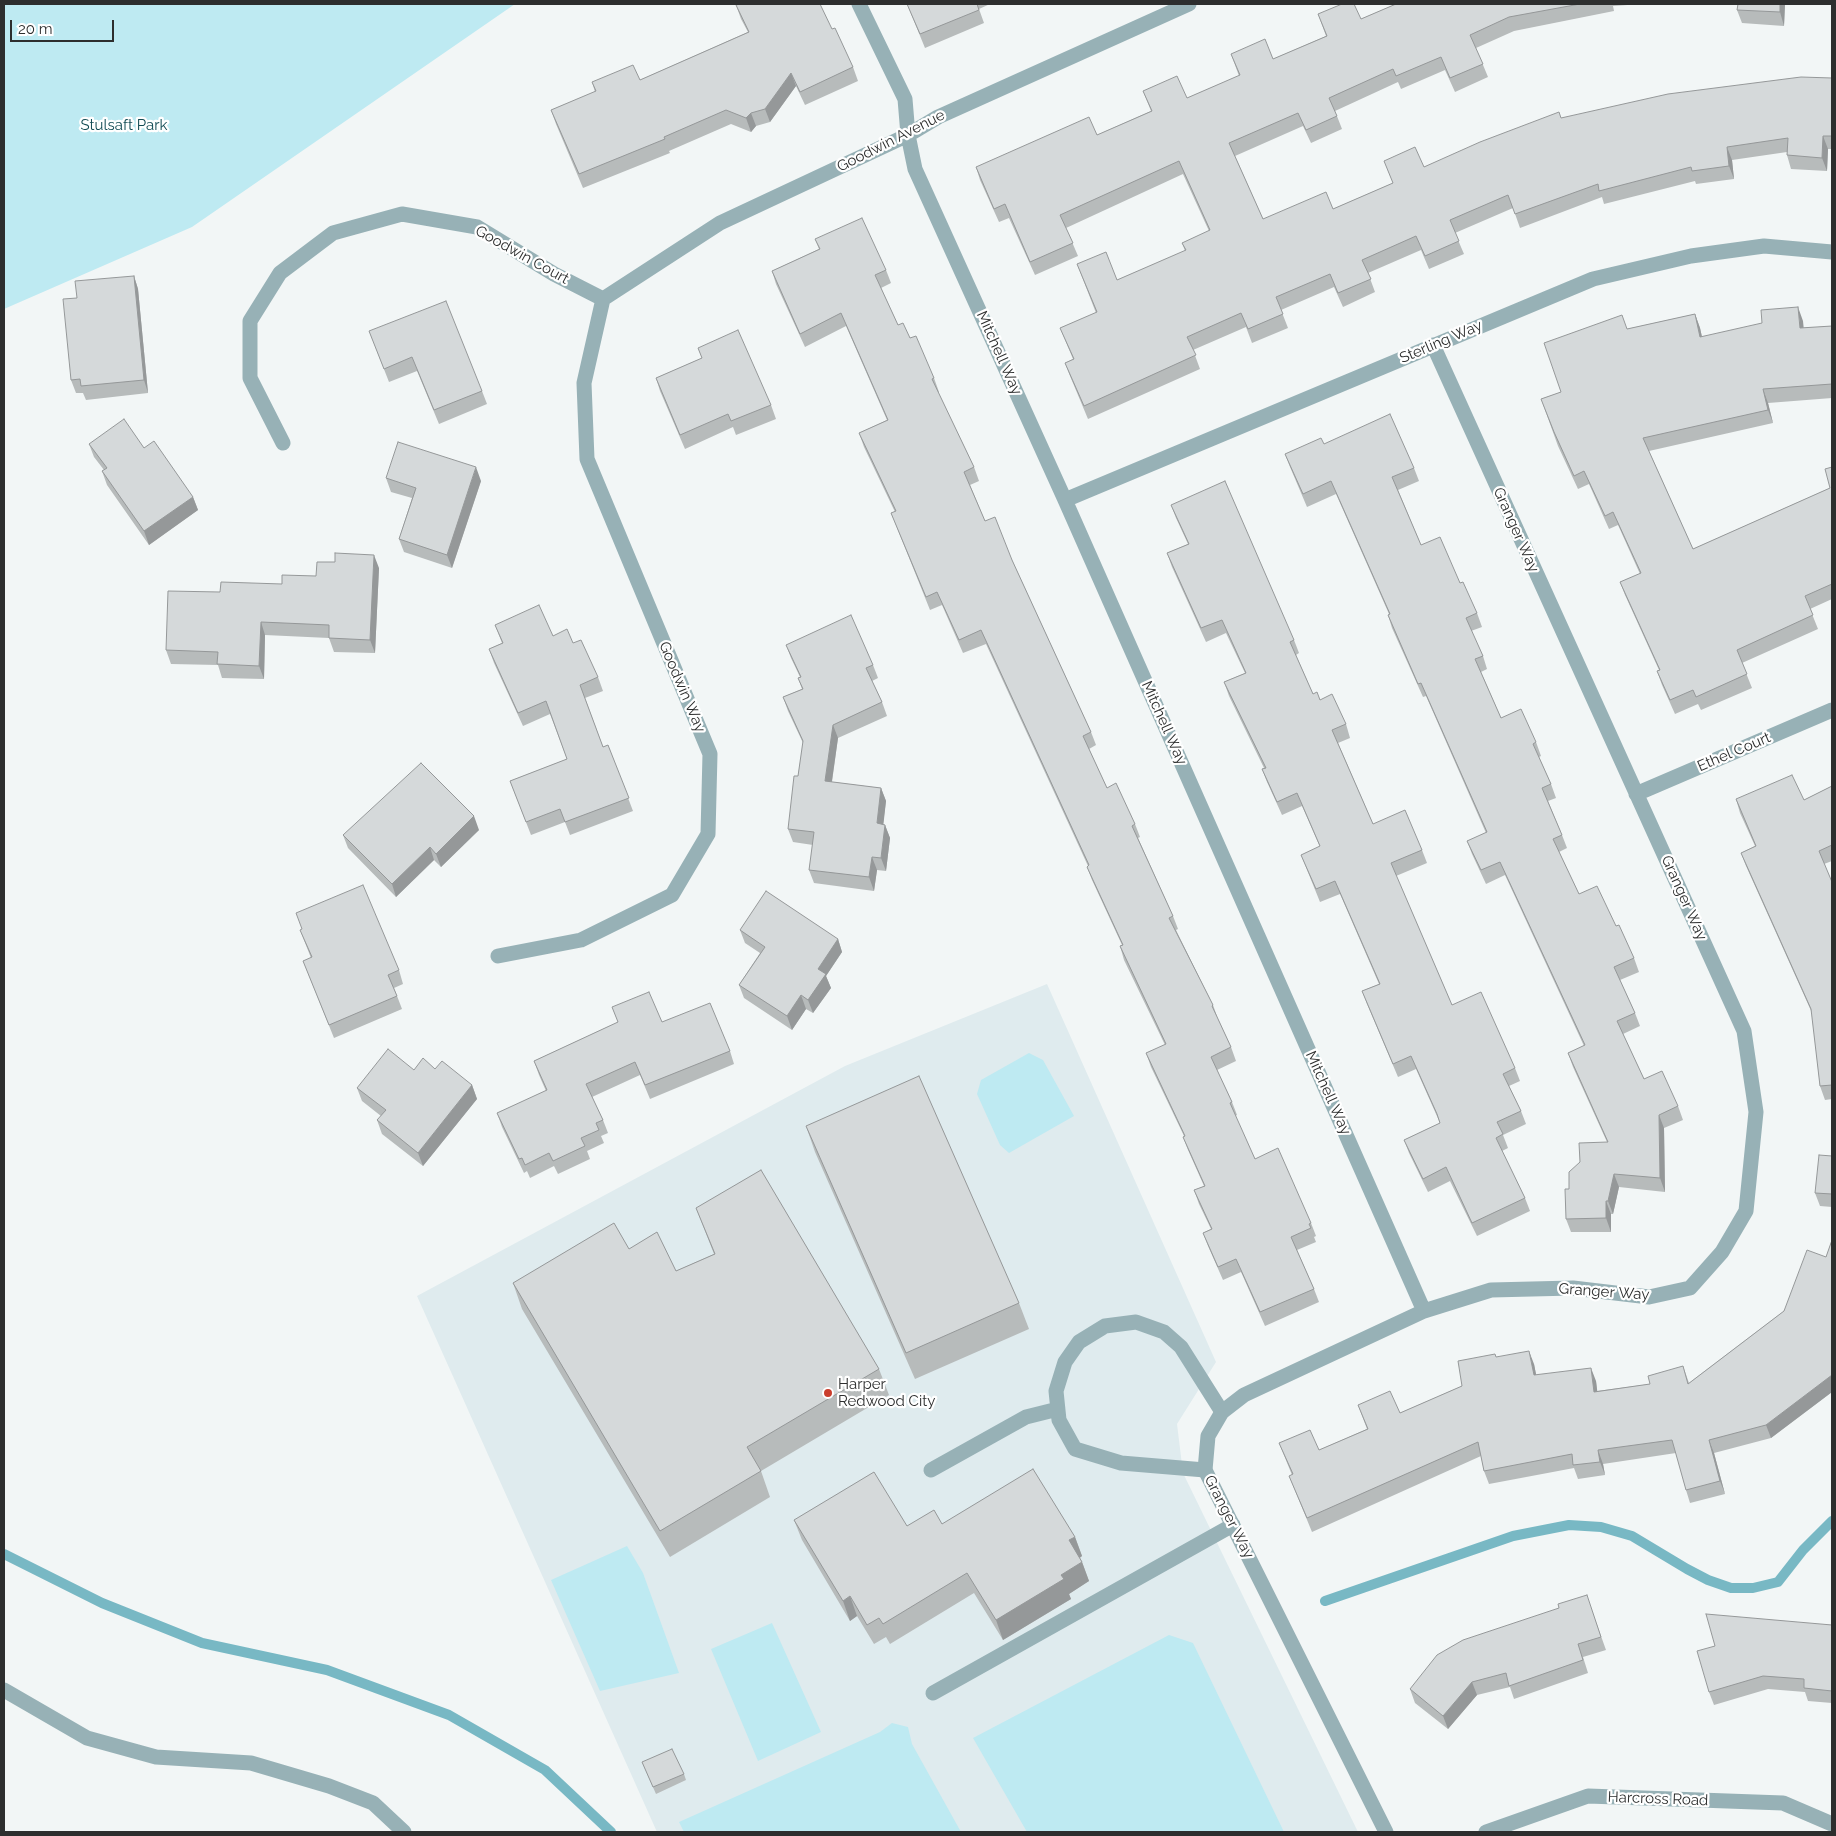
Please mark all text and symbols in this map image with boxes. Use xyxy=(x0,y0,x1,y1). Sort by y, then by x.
scale bar xyxy=(12,10,116,42)
text: 20 m xyxy=(18,20,53,38)
street label: Goodwin Avenue xyxy=(834,106,948,176)
park label: Stulsaft Park xyxy=(81,116,167,134)
street label: Goodwin Court xyxy=(472,222,572,288)
street label: Mitchell Way xyxy=(972,308,1026,398)
street label: Sterling Way xyxy=(1397,317,1485,367)
street label: Granger Way xyxy=(1489,485,1543,575)
street label: Goodwin Way xyxy=(655,639,709,735)
street label: Mitchell Way xyxy=(1137,678,1191,768)
street label: Ethel Court xyxy=(1695,728,1773,776)
street label: Granger Way xyxy=(1657,853,1711,943)
street label: Mitchell Way xyxy=(1301,1048,1355,1138)
street label: Granger Way xyxy=(1558,1280,1650,1304)
place label: Harper Redwood City xyxy=(838,1375,935,1410)
marker: Harper Redwood City xyxy=(822,1387,834,1399)
street label: Granger Way xyxy=(1200,1472,1258,1562)
street label: Harcross Road xyxy=(1607,1788,1709,1810)

